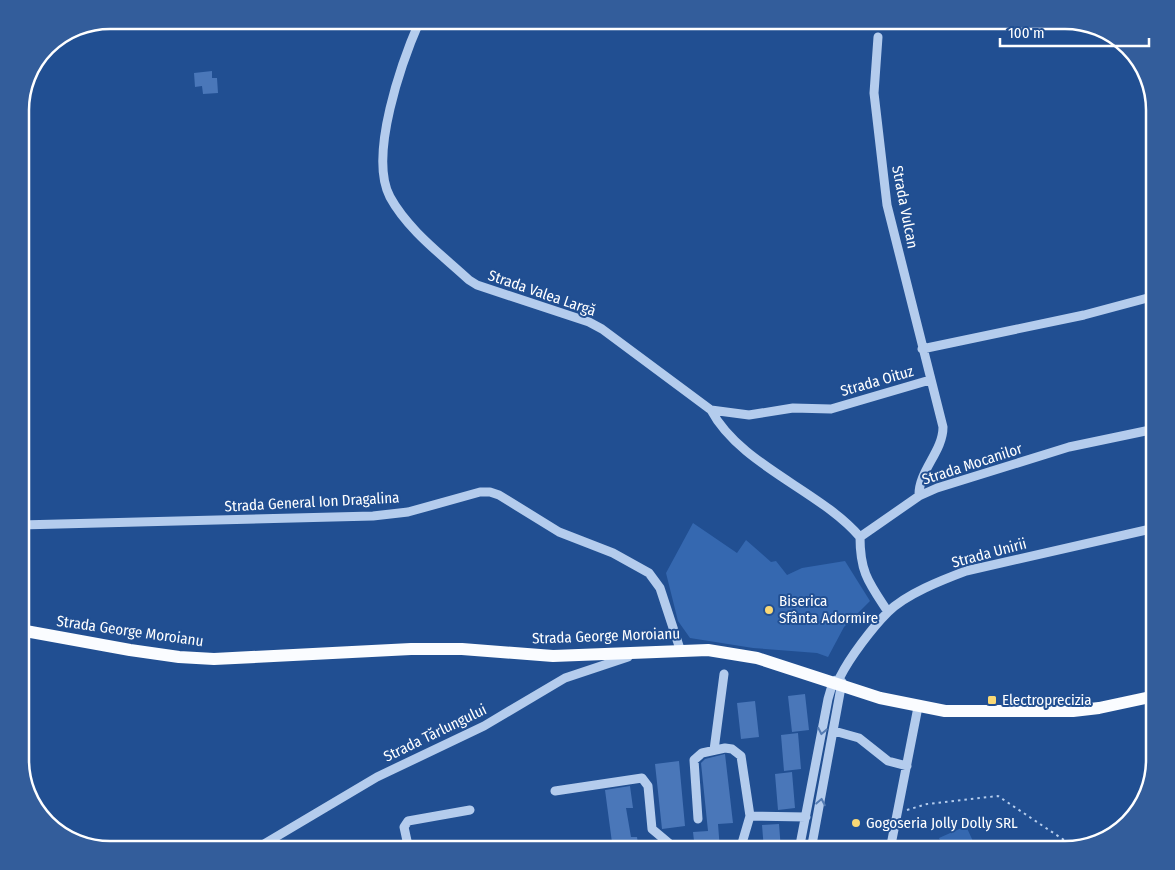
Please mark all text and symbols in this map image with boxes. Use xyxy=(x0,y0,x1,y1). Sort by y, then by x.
scale bar xyxy=(1000,15,1149,47)
text: 100 m xyxy=(1008,24,1045,42)
street label: Strada Vulcan xyxy=(888,164,922,250)
street label: Strada Valea Largă xyxy=(486,266,598,320)
street label: Strada Oituz xyxy=(838,362,916,400)
street label: Strada Mocanilor xyxy=(920,439,1025,489)
street label: Strada General Ion Dragalina xyxy=(224,488,400,516)
street label: Strada Unirii xyxy=(950,534,1028,572)
place label: Biserica Sfânta Adormire xyxy=(779,592,878,627)
marker: Biserica Sfânta Adormire xyxy=(763,604,775,616)
street label: Strada George Moroianu xyxy=(55,612,205,650)
street label: Strada George Moroianu xyxy=(532,624,680,648)
place label: Electroprecizia xyxy=(1002,691,1092,709)
marker: Electroprecizia xyxy=(986,694,998,706)
street label: Strada Tărlungului xyxy=(381,700,489,766)
one-way arrow xyxy=(818,727,828,735)
one-way arrow xyxy=(815,798,825,806)
place label: Gogoseria Jolly Dolly SRL xyxy=(866,814,1018,832)
marker: Gogoseria Jolly Dolly SRL xyxy=(850,817,862,829)

